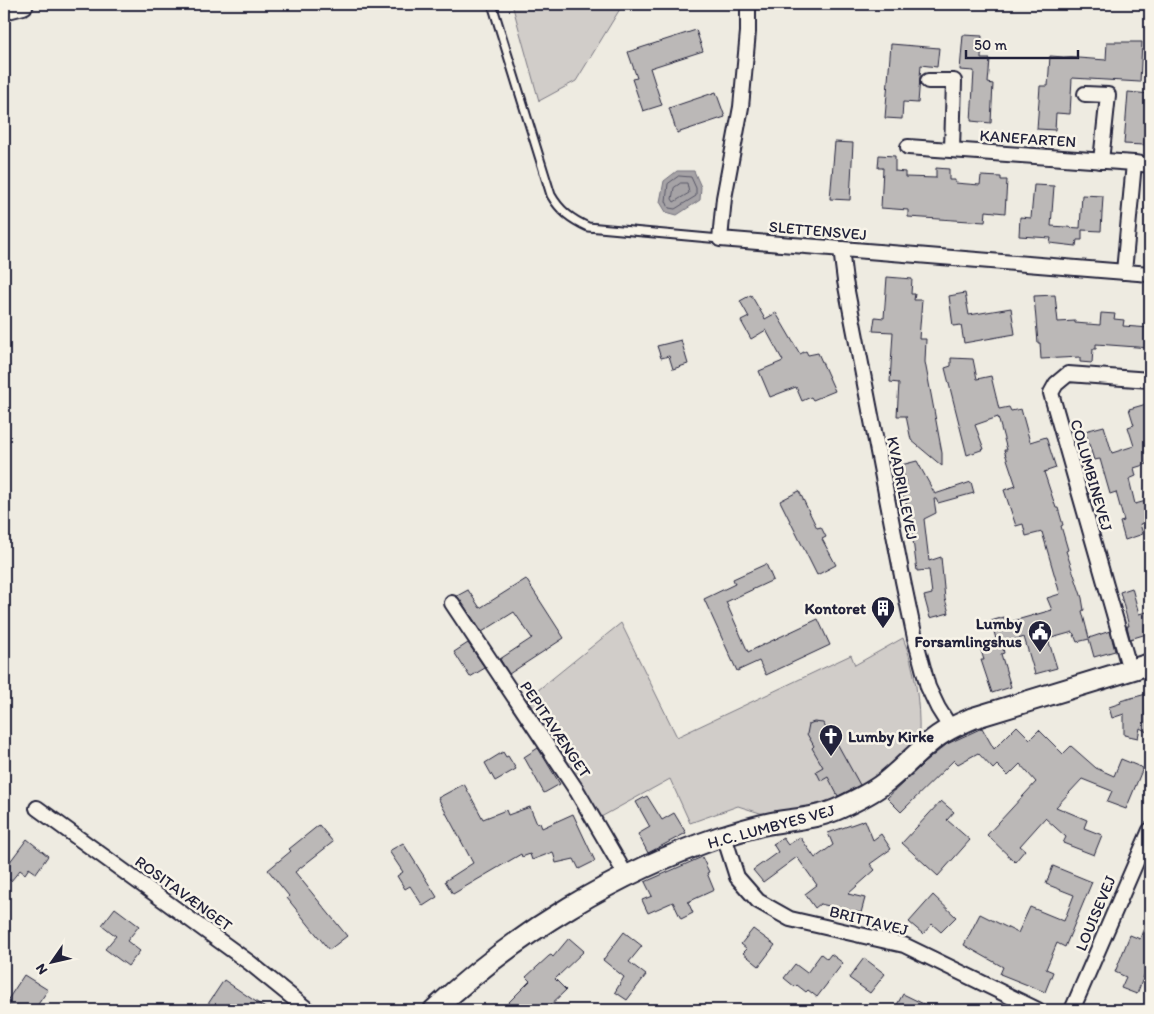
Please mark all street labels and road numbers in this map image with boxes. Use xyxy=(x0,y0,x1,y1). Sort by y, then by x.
street label: KANEFARTEN xyxy=(979,126,1077,151)
street label: SLETTENSVEJ xyxy=(768,217,868,244)
street label: COLUMBINEVEJ xyxy=(1067,417,1117,533)
street label: KVADRILLEVEJ xyxy=(883,435,922,541)
street label: PEPITAVÆNGET xyxy=(516,677,595,781)
street label: H.C. LUMBYES VEJ xyxy=(705,800,837,853)
street label: ROSITAVÆNGET xyxy=(131,852,236,935)
street label: LOUISEVEJ xyxy=(1071,872,1120,954)
street label: BRITTAVEJ xyxy=(828,902,910,939)

